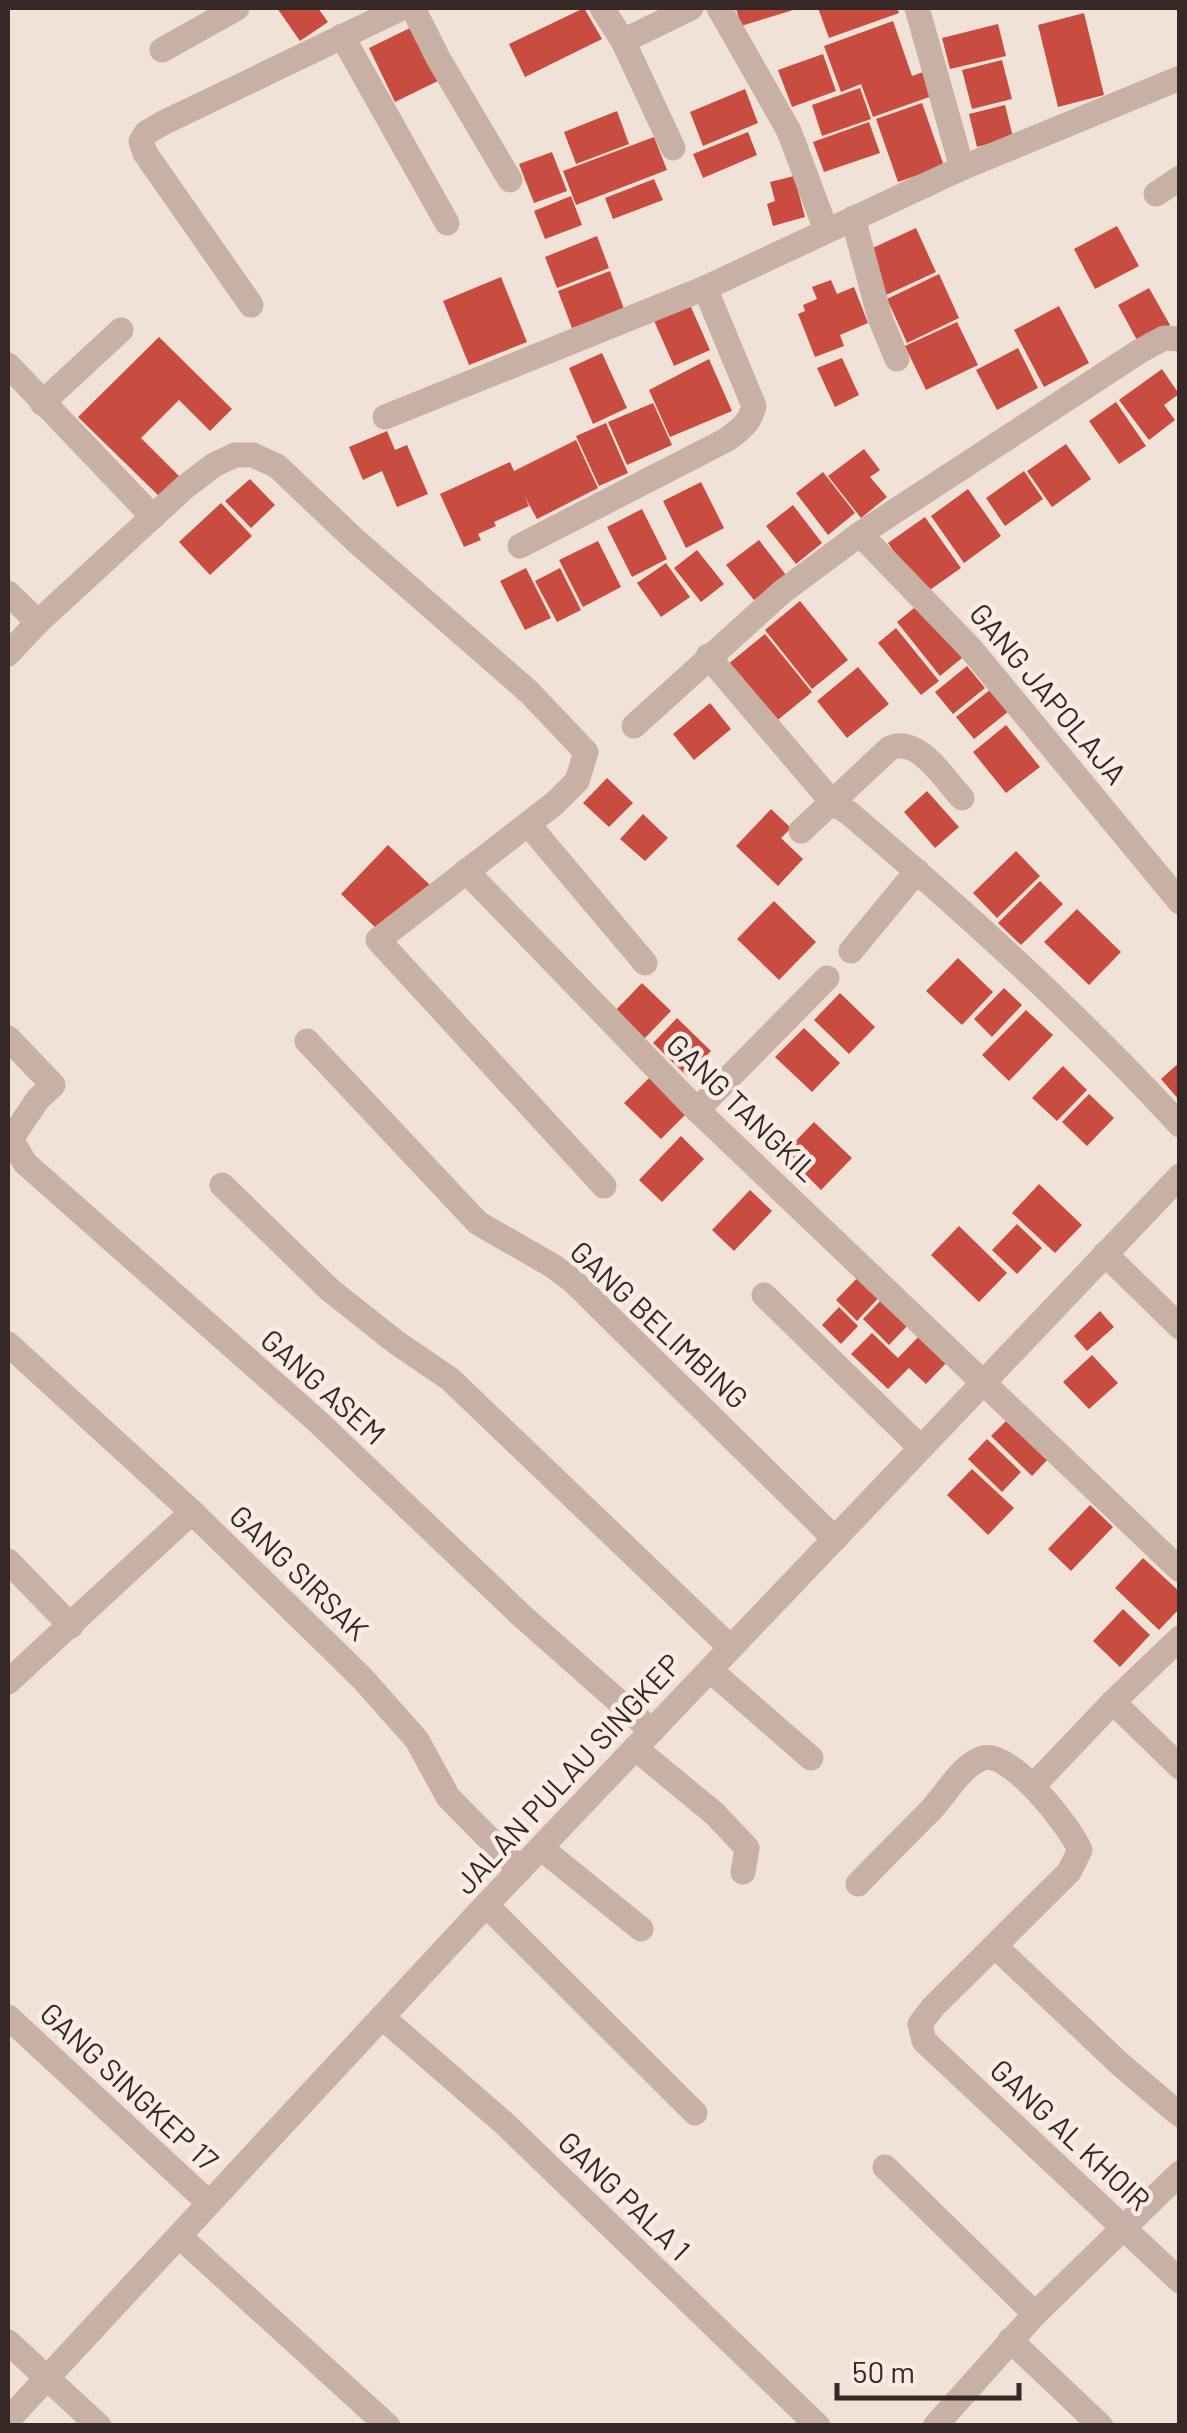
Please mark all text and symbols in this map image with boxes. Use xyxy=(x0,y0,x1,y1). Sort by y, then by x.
street label: GANG JAPOLAJA xyxy=(963,595,1135,791)
street label: GANG TANGKIL xyxy=(660,1026,826,1188)
street label: GANG BELIMBING xyxy=(564,1233,756,1415)
street label: GANG ASEM xyxy=(254,1321,394,1451)
street label: GANG SIRSAK xyxy=(223,1497,377,1647)
street label: JALAN PULAU SINGKEP xyxy=(446,1645,688,1901)
street label: GANG SINGKEP 17 xyxy=(34,1994,226,2178)
street label: GANG AL KHOIR xyxy=(984,2051,1158,2217)
street label: GANG PALA 1 xyxy=(552,2123,698,2267)
scale bar xyxy=(837,2338,1020,2400)
text: 50 m xyxy=(852,2353,915,2389)

